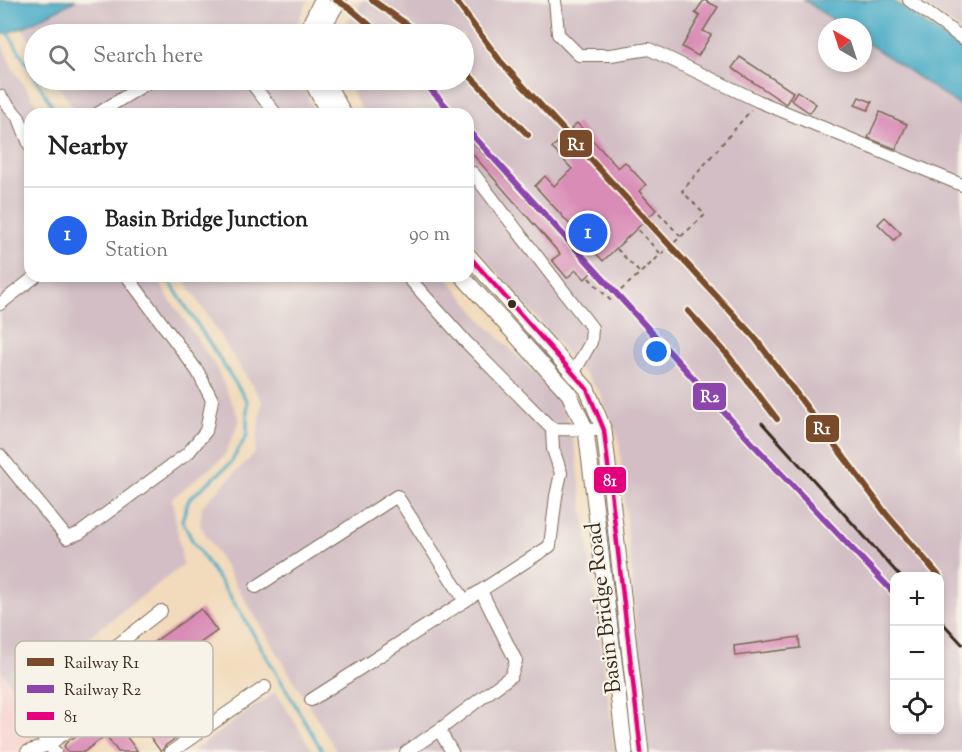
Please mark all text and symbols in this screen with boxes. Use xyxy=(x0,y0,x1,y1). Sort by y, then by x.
north arrow xyxy=(818,18,872,72)
search box xyxy=(24,24,474,90)
icon: search xyxy=(45,41,78,74)
text: Search here xyxy=(93,41,203,73)
text: Nearby xyxy=(48,129,128,166)
line badge: R1 xyxy=(559,129,593,158)
text: R1 xyxy=(568,135,585,158)
text: Basin Bridge Junction xyxy=(105,205,308,237)
pin: 1 xyxy=(568,210,608,256)
text: 1 xyxy=(64,221,71,250)
text: 90 m xyxy=(409,221,450,250)
text: Station xyxy=(105,237,168,266)
unlabelled marker xyxy=(506,298,518,310)
your location xyxy=(642,337,671,366)
line badge: R2 xyxy=(692,382,727,411)
text: R2 xyxy=(701,387,720,410)
line badge: R1 xyxy=(805,414,840,443)
text: R1 xyxy=(814,419,831,442)
line badge: 81 xyxy=(593,466,627,494)
text: 81 xyxy=(603,471,617,494)
street label: Basin Bridge Road xyxy=(579,520,631,695)
map controls xyxy=(890,572,944,734)
button: + xyxy=(890,572,944,626)
button: − xyxy=(890,626,944,680)
legend xyxy=(15,641,213,737)
text: Railway R1 xyxy=(64,653,140,676)
text: Railway R2 xyxy=(64,680,142,703)
button: locate xyxy=(890,680,944,734)
text: 81 xyxy=(64,707,78,730)

